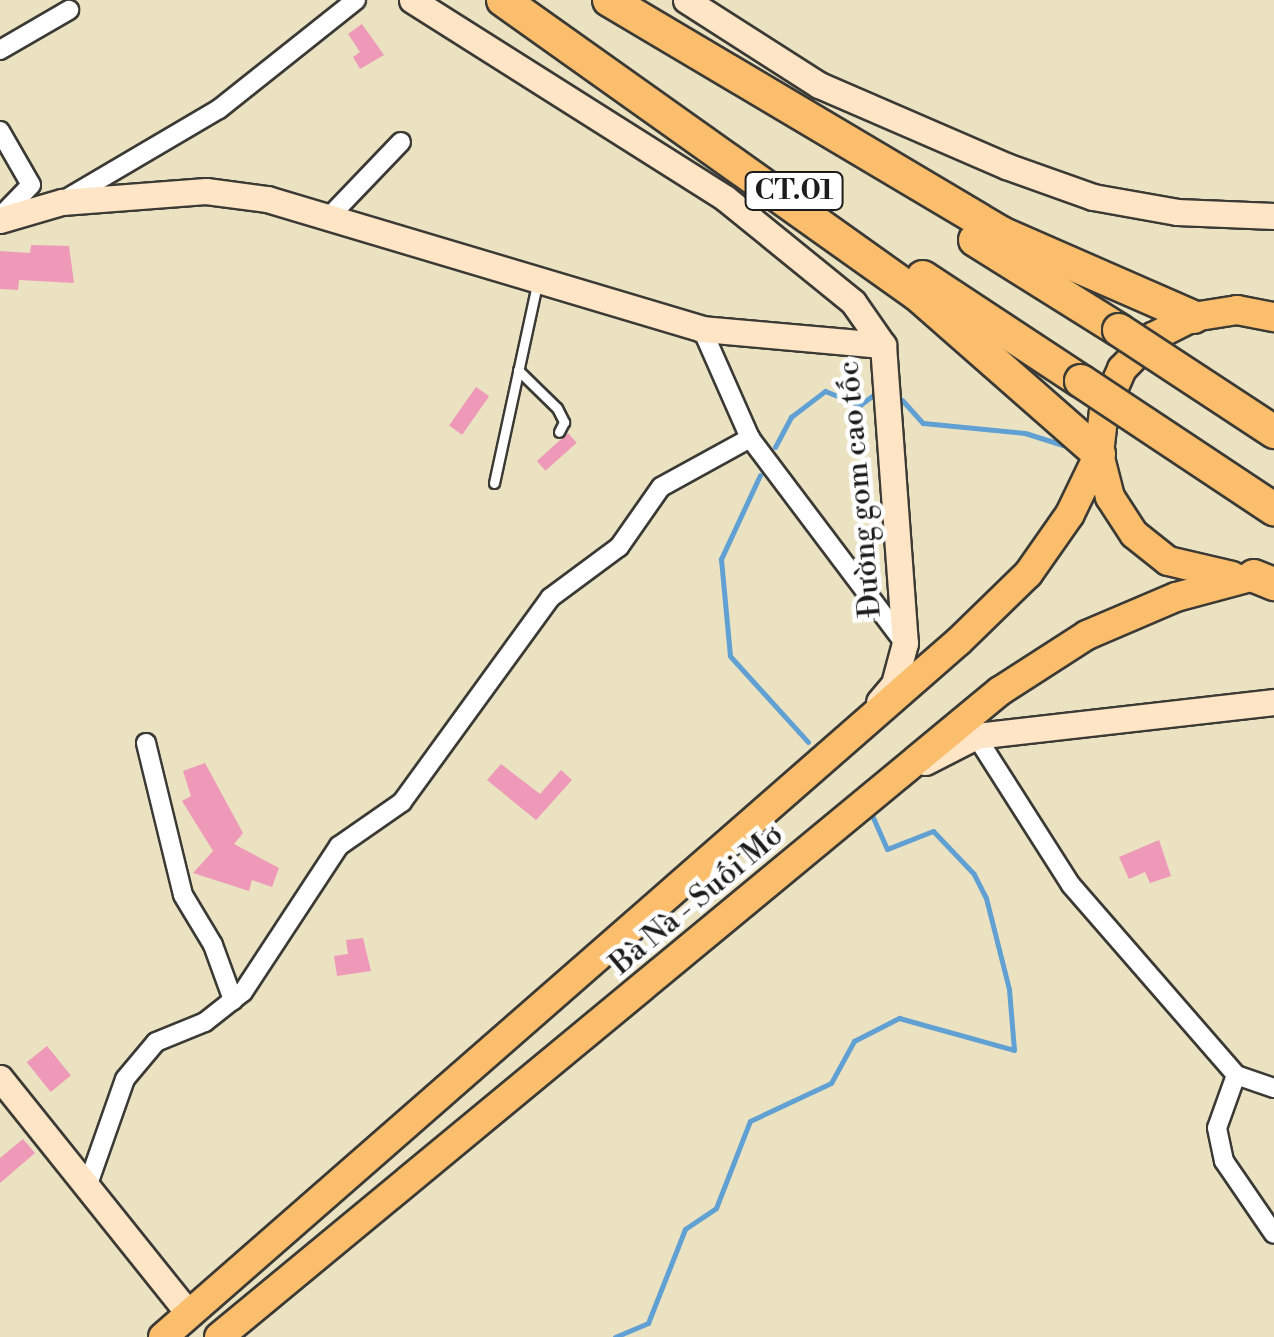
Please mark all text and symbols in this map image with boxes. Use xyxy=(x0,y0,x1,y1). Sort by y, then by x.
road number: CT.01 xyxy=(744,168,844,214)
street label: Đường gom cao tốc xyxy=(831,359,889,619)
street label: Bà Nà - Suối Mơ xyxy=(603,817,791,983)

